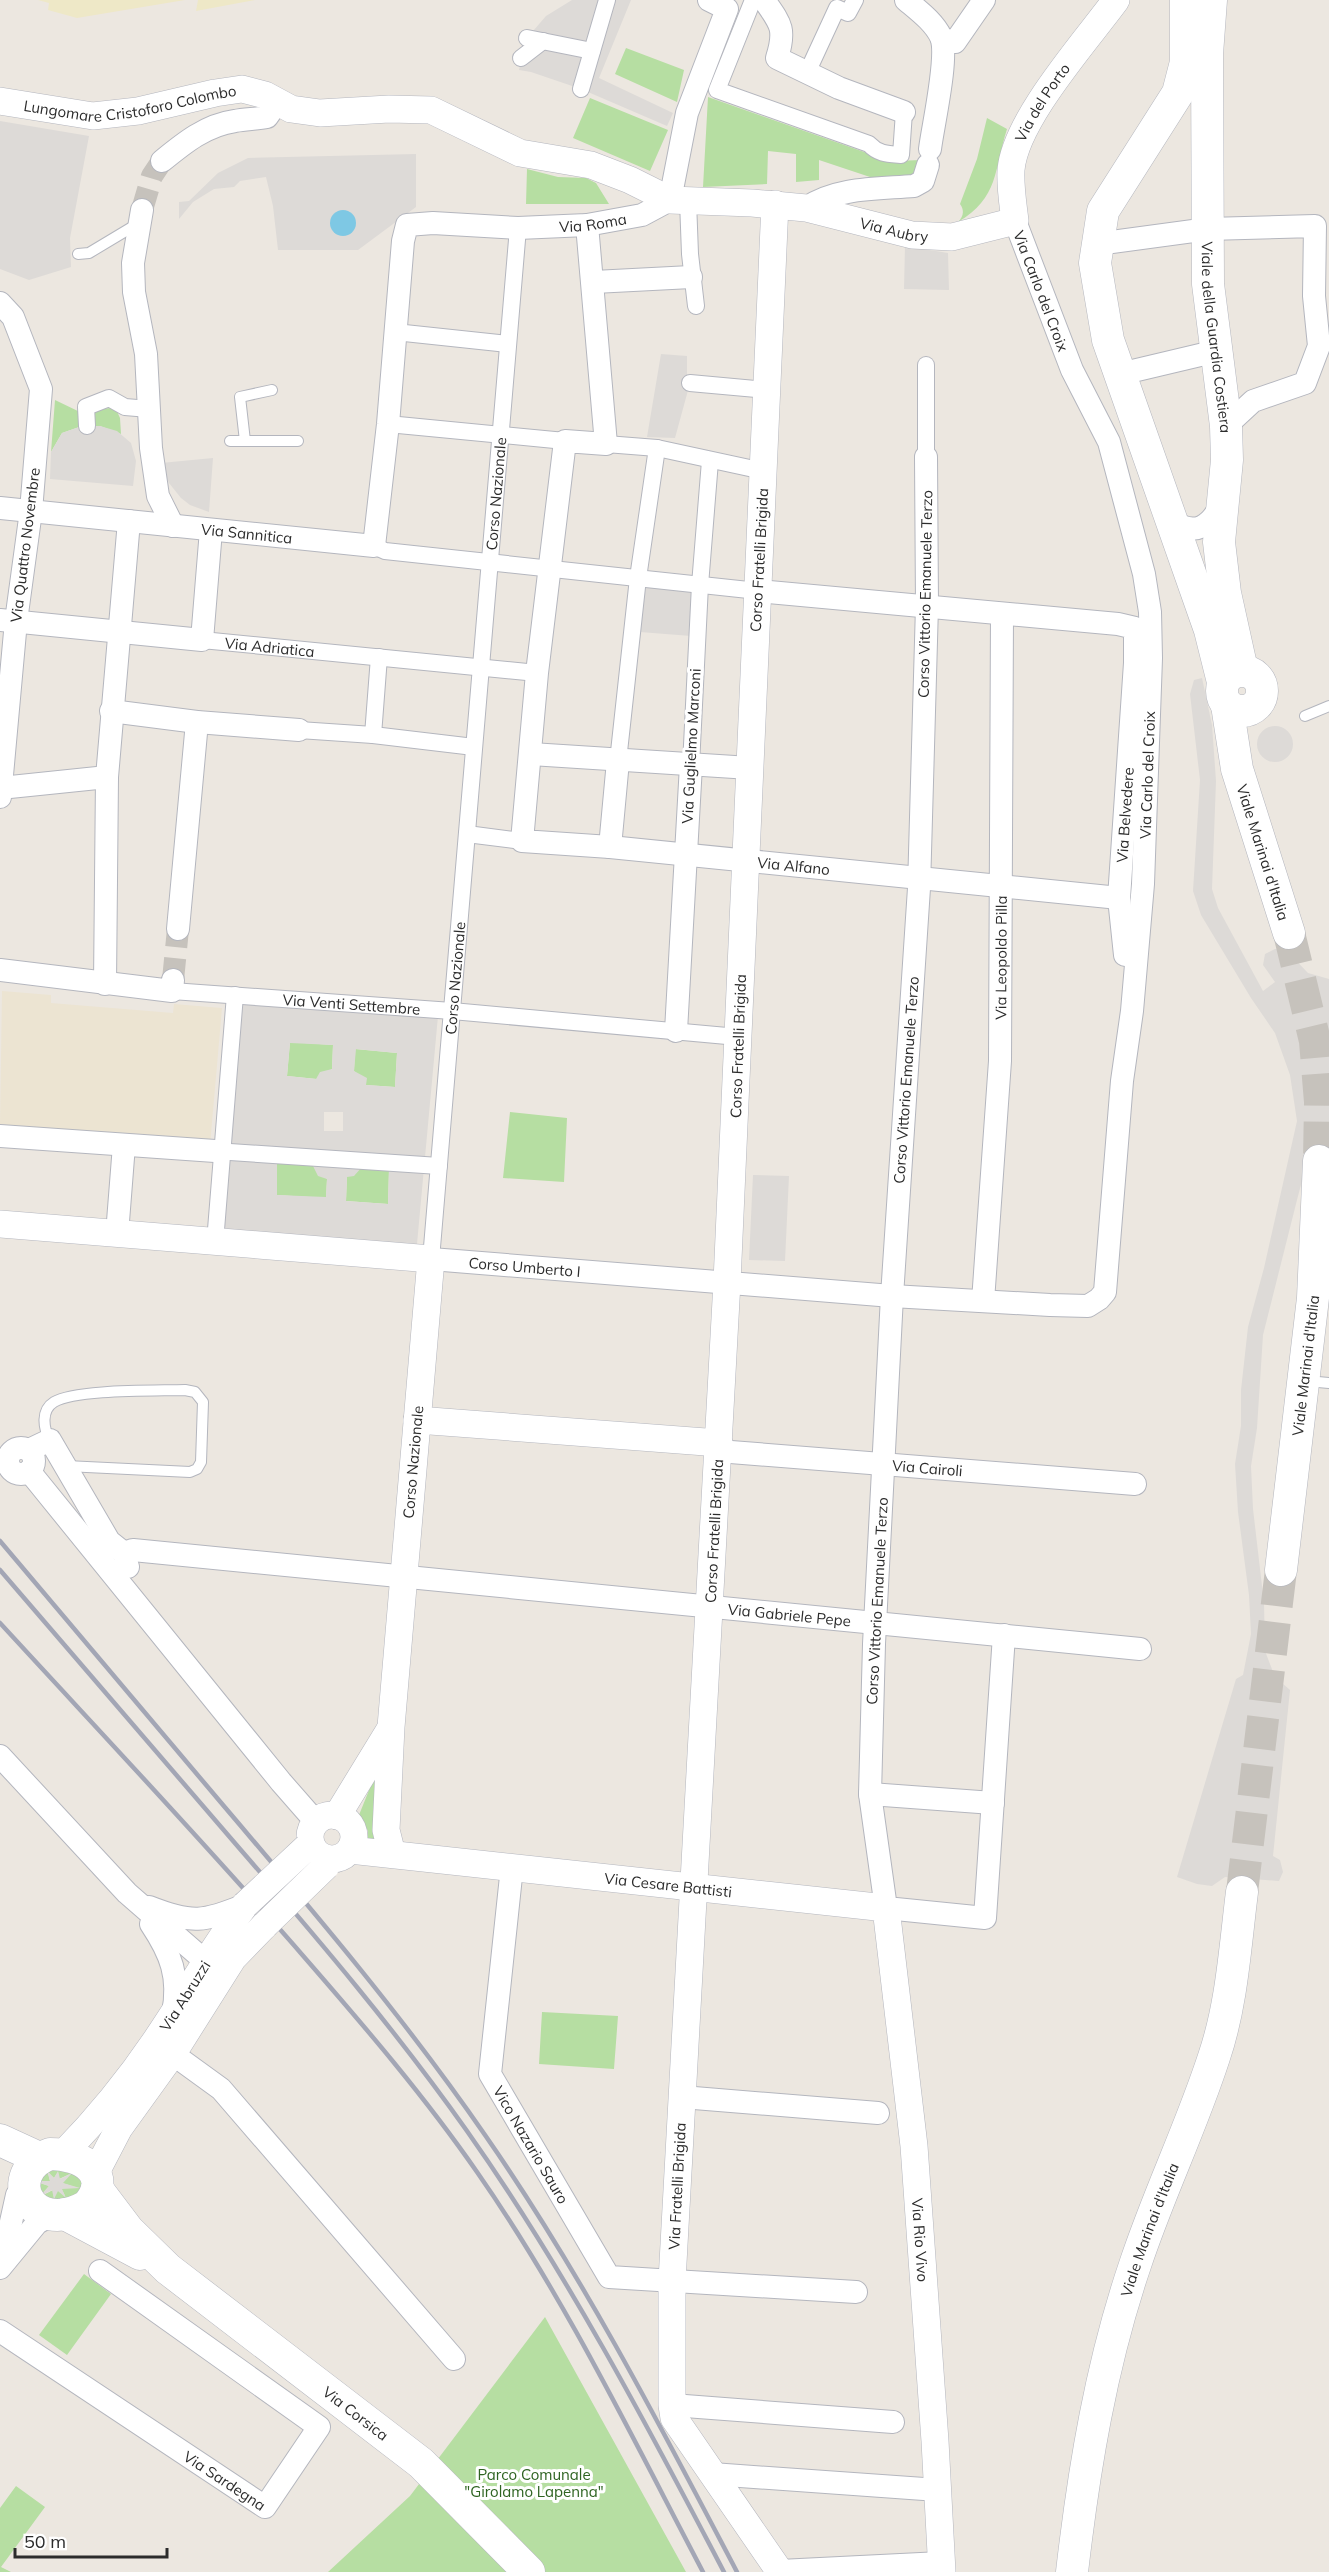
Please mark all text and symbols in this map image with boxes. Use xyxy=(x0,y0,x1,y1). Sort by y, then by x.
street label: Via del Porto xyxy=(1010,59,1074,145)
street label: Lungomare Cristoforo Colombo xyxy=(22,80,237,126)
street label: Via Roma xyxy=(559,209,628,236)
street label: Via Aubry xyxy=(858,213,929,245)
street label: Via Carlo del Croix xyxy=(1009,228,1073,354)
street label: Viale della Guardia Costiera xyxy=(1198,241,1236,433)
street label: Corso Nazionale xyxy=(481,436,510,551)
street label: Via Quattro Novembre xyxy=(6,467,44,623)
street label: Corso Fratelli Brigida xyxy=(746,488,772,632)
street label: Corso Vittorio Emanuele Terzo xyxy=(914,490,936,698)
street label: Via Sannitica xyxy=(200,519,293,547)
street label: Via Adriatica xyxy=(224,633,316,661)
street label: Via Guglielmo Marconi xyxy=(677,668,705,824)
street label: Via Carlo del Croix xyxy=(1135,711,1159,839)
street label: Via Belvedere xyxy=(1112,767,1138,863)
street label: Viale Marinai d'Italia xyxy=(1233,782,1294,923)
street label: Via Alfano xyxy=(756,852,831,878)
street label: Via Leopoldo Pilla xyxy=(991,896,1010,1020)
street label: Corso Nazionale xyxy=(440,921,469,1035)
street label: Corso Fratelli Brigida xyxy=(726,974,750,1118)
street label: Corso Vittorio Emanuele Terzo xyxy=(889,976,923,1184)
street label: Via Venti Settembre xyxy=(282,989,421,1018)
street label: Corso Umberto I xyxy=(468,1253,581,1280)
street label: Viale Marinai d'Italia xyxy=(1287,1294,1323,1437)
street label: Corso Nazionale xyxy=(399,1405,427,1519)
street label: Via Cairoli xyxy=(891,1455,963,1480)
street label: Corso Fratelli Brigida xyxy=(701,1459,727,1603)
street label: Corso Vittorio Emanuele Terzo xyxy=(862,1497,892,1705)
street label: Via Gabriele Pepe xyxy=(727,1599,852,1630)
street label: Via Cesare Battisti xyxy=(603,1868,733,1901)
street label: Via Abruzzi xyxy=(155,1957,214,2035)
street label: Vico Nazario Sauro xyxy=(489,2082,573,2207)
street label: Via Fratelli Brigida xyxy=(664,2122,690,2250)
street label: Viale Marinai d'Italia xyxy=(1116,2160,1183,2299)
street label: Via Rio Vivo xyxy=(908,2197,933,2283)
street label: Via Corsica xyxy=(319,2382,393,2444)
street label: Via Sardegna xyxy=(180,2446,270,2515)
park label: Parco Comunale "Girolamo Lapenna" xyxy=(464,2465,604,2501)
scale bar xyxy=(15,2521,166,2559)
text: 50 m xyxy=(24,2530,66,2553)

